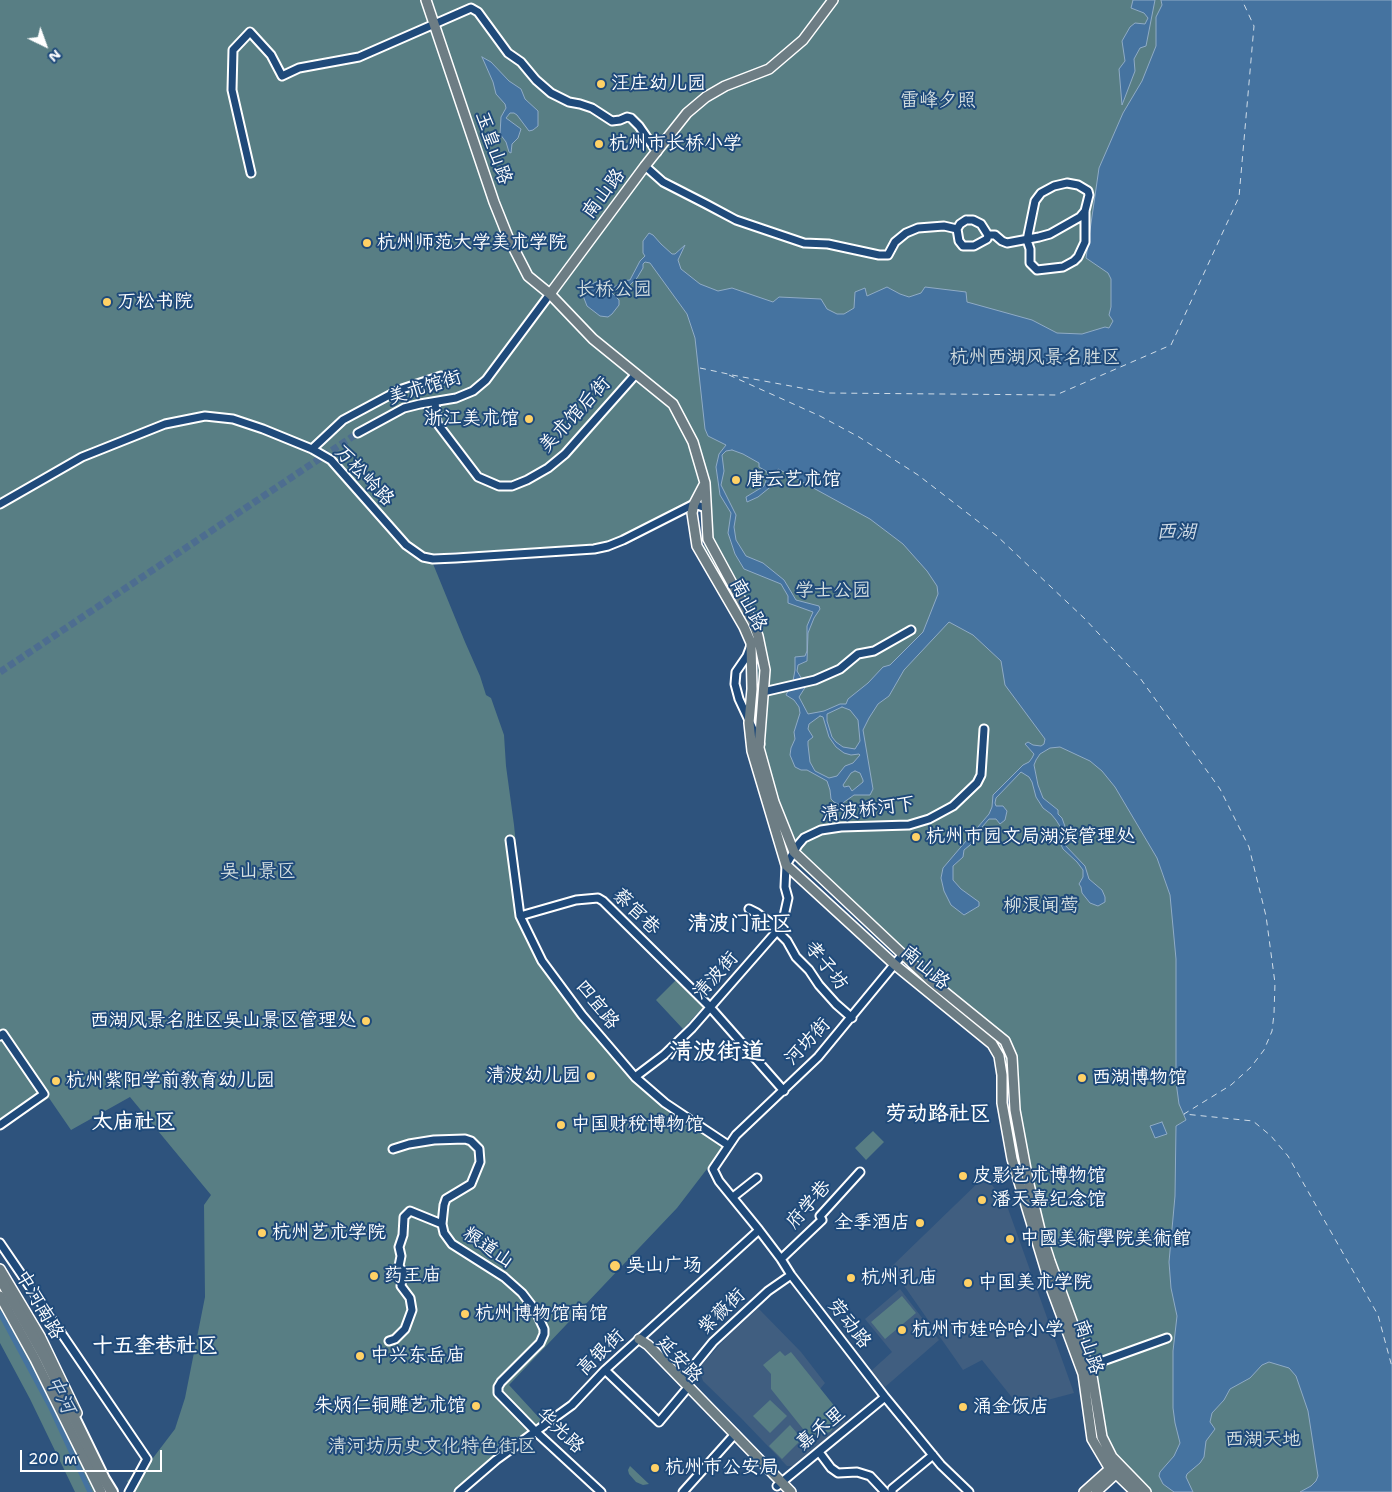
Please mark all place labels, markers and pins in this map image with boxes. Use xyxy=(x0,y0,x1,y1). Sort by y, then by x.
place label: 汪庄幼儿园 xyxy=(611,73,706,95)
marker: 汪庄幼儿园 xyxy=(595,78,607,90)
place label: 杭州市长桥小学 xyxy=(609,133,742,155)
marker: 杭州市长桥小学 xyxy=(593,138,605,150)
place label: 杭州师范大学美术学院 xyxy=(377,232,567,254)
marker: 杭州师范大学美术学院 xyxy=(361,237,373,249)
place label: 万松书院 xyxy=(117,291,193,313)
marker: 万松书院 xyxy=(101,296,113,308)
place label: 浙江美术馆 xyxy=(424,408,519,430)
marker: 浙江美术馆 xyxy=(523,413,535,425)
place label: 唐云艺术馆 xyxy=(746,469,841,491)
marker: 唐云艺术馆 xyxy=(730,474,742,486)
place label: 杭州市园文局湖滨管理处 xyxy=(926,826,1135,848)
marker: 杭州市园文局湖滨管理处 xyxy=(910,831,922,843)
place label: 西湖风景名胜区吴山景区管理处 xyxy=(90,1010,356,1032)
marker: 西湖风景名胜区吴山景区管理处 xyxy=(360,1015,372,1027)
place label: 清波幼儿园 xyxy=(486,1065,581,1087)
place label: 西湖博物馆 xyxy=(1092,1067,1187,1089)
place label: 杭州紫阳学前教育幼儿园 xyxy=(66,1070,275,1092)
marker: 清波幼儿园 xyxy=(585,1070,597,1082)
marker: 西湖博物馆 xyxy=(1076,1072,1088,1084)
marker: 杭州紫阳学前教育幼儿园 xyxy=(50,1075,62,1087)
place label: 中国财税博物馆 xyxy=(571,1114,704,1136)
marker: 中国财税博物馆 xyxy=(555,1119,567,1131)
place label: 皮影艺术博物馆 xyxy=(973,1165,1106,1187)
marker: 皮影艺术博物馆 xyxy=(957,1170,969,1182)
place label: 潘天嘉纪念馆 xyxy=(992,1189,1106,1211)
marker: 潘天嘉纪念馆 xyxy=(976,1194,988,1206)
place label: 全季酒店 xyxy=(834,1212,910,1234)
marker: 全季酒店 xyxy=(914,1217,926,1229)
place label: 杭州艺术学院 xyxy=(272,1222,386,1244)
marker: 杭州艺术学院 xyxy=(256,1227,268,1239)
place label: 中國美術學院美術館 xyxy=(1020,1228,1191,1250)
marker: 中國美術學院美術館 xyxy=(1004,1233,1016,1245)
place label: 吴山广场 xyxy=(626,1255,702,1277)
marker: 吴山广场 xyxy=(608,1259,622,1273)
place label: 药王庙 xyxy=(384,1265,441,1287)
place label: 杭州孔庙 xyxy=(861,1267,937,1289)
marker: 药王庙 xyxy=(368,1270,380,1282)
marker: 杭州孔庙 xyxy=(845,1272,857,1284)
place label: 中国美术学院 xyxy=(978,1272,1092,1294)
marker: 中国美术学院 xyxy=(962,1277,974,1289)
place label: 杭州博物馆南馆 xyxy=(475,1303,608,1325)
marker: 杭州博物馆南馆 xyxy=(459,1308,471,1320)
place label: 杭州市娃哈哈小学 xyxy=(912,1319,1064,1341)
marker: 杭州市娃哈哈小学 xyxy=(896,1324,908,1336)
place label: 中兴东岳庙 xyxy=(370,1345,465,1367)
marker: 中兴东岳庙 xyxy=(354,1350,366,1362)
place label: 朱炳仁铜雕艺术馆 xyxy=(314,1395,466,1417)
place label: 涌金饭店 xyxy=(973,1396,1049,1418)
marker: 朱炳仁铜雕艺术馆 xyxy=(470,1400,482,1412)
marker: 涌金饭店 xyxy=(957,1401,969,1413)
place label: 杭州市公安局 xyxy=(665,1457,779,1479)
marker: 杭州市公安局 xyxy=(649,1462,661,1474)

